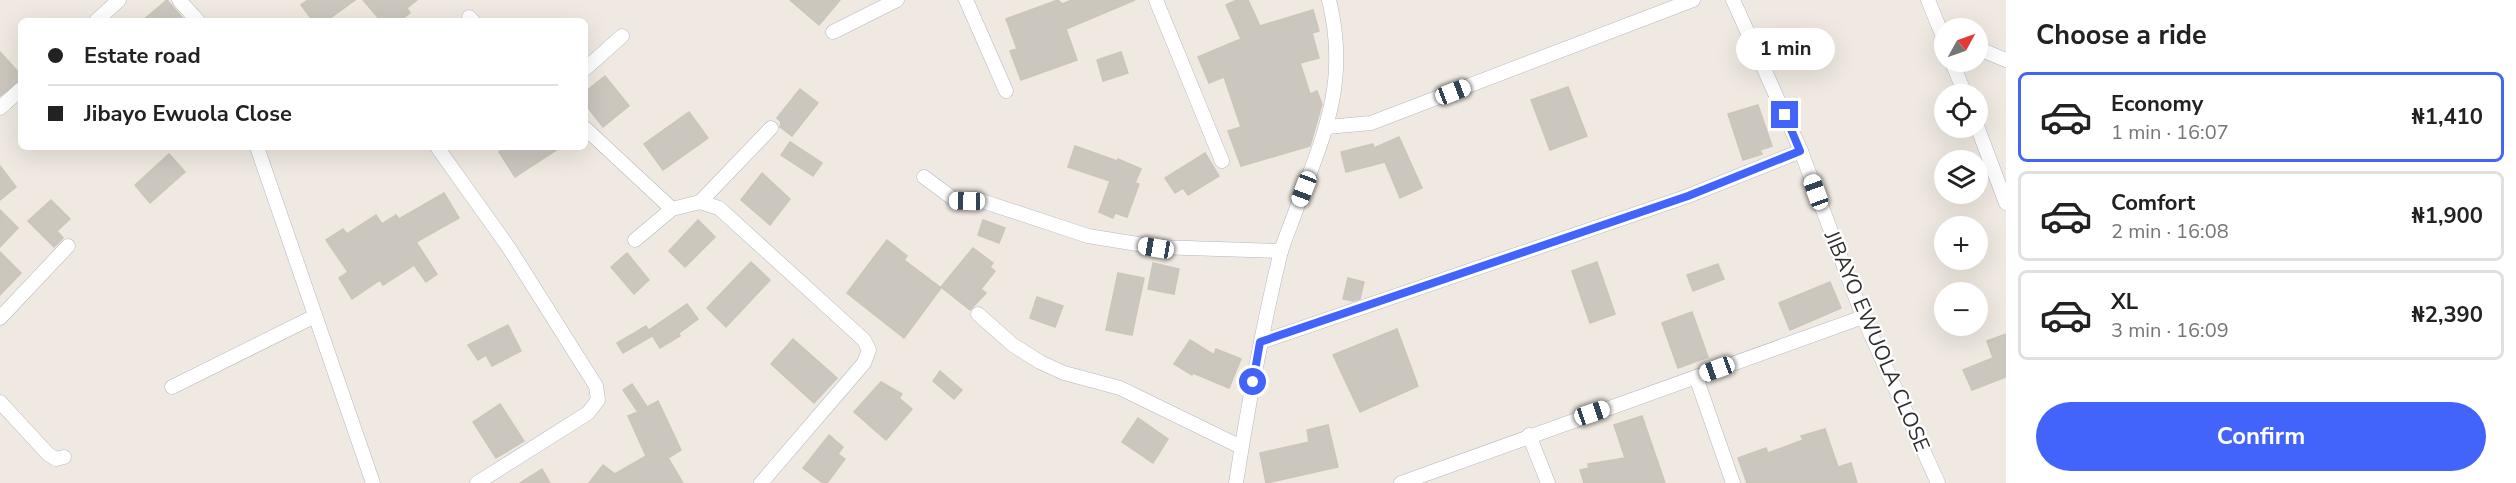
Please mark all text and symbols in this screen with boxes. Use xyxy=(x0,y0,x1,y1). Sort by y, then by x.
text: Choose a ride xyxy=(2036,17,2207,54)
north arrow xyxy=(1934,18,1988,72)
map controls xyxy=(1934,18,1988,336)
callout: 1 min xyxy=(1736,28,1834,70)
text: 1 min xyxy=(1760,35,1811,62)
text: Estate road xyxy=(84,41,201,71)
car xyxy=(1433,77,1473,107)
button: locate xyxy=(1934,84,1988,138)
text: Economy xyxy=(2111,89,2203,119)
icon: car xyxy=(2039,90,2093,144)
text: Jibayo Ewuola Close xyxy=(84,99,292,129)
route end xyxy=(1771,101,1798,128)
text: ₦1,410 xyxy=(2412,102,2483,132)
text: 1 min · 16:07 xyxy=(2111,119,2229,146)
button: layers xyxy=(1934,150,1988,204)
car xyxy=(1289,169,1319,209)
car xyxy=(1801,172,1831,212)
text: Comfort xyxy=(2111,188,2195,218)
icon: car xyxy=(2039,189,2093,243)
car xyxy=(949,192,985,210)
text: ₦1,900 xyxy=(2412,201,2483,231)
button: + xyxy=(1934,216,1988,270)
text: 2 min · 16:08 xyxy=(2111,218,2229,245)
street label: JIBAYO EWUOLA CLOSE xyxy=(1817,225,1936,456)
car xyxy=(1137,236,1175,260)
button: − xyxy=(1934,282,1988,336)
text: XL xyxy=(2111,287,2138,317)
icon: car xyxy=(2039,288,2093,342)
text: ₦2,390 xyxy=(2412,300,2483,330)
text: 3 min · 16:09 xyxy=(2111,317,2229,344)
car xyxy=(1697,354,1737,384)
route start xyxy=(1239,368,1266,395)
car xyxy=(1572,399,1612,427)
button: Confirm xyxy=(2036,402,2486,471)

